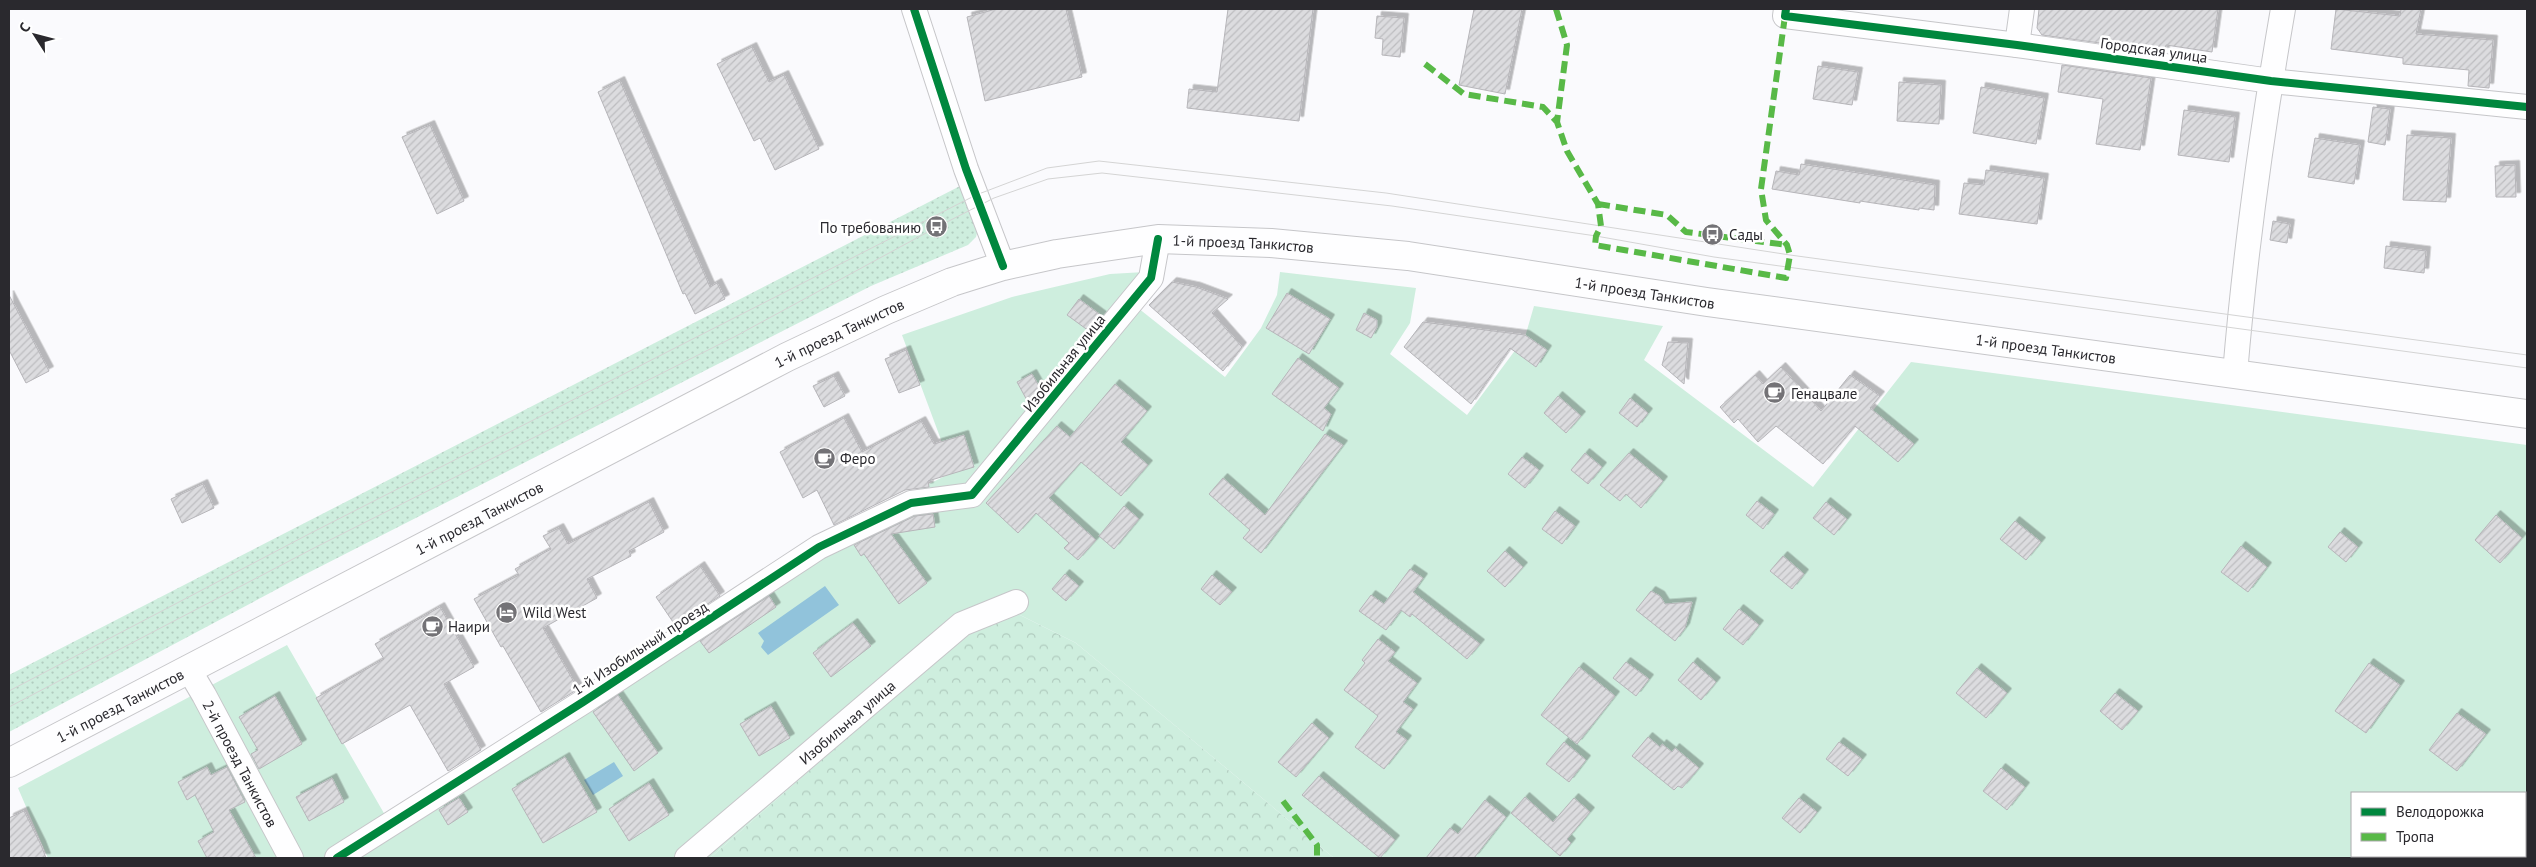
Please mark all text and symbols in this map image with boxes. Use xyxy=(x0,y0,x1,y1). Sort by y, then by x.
north arrow xyxy=(10,10,60,60)
text: С xyxy=(15,19,34,36)
street label: Городская улица xyxy=(2099,33,2209,67)
bus stop icon: По требованию xyxy=(925,215,949,239)
place label: По требованию xyxy=(820,218,921,237)
bus stop icon: Сады xyxy=(1701,222,1725,246)
place label: Сады xyxy=(1729,225,1763,244)
street label: 1-й проезд Танкистов xyxy=(1172,230,1315,257)
street label: 1-й проезд Танкистов xyxy=(1573,272,1716,312)
street label: 1-й проезд Танкистов xyxy=(771,294,907,372)
street label: Изобильная улица xyxy=(1019,310,1109,416)
street label: 1-й проезд Танкистов xyxy=(1975,329,2117,367)
cafe icon: Генацвале xyxy=(1763,381,1787,405)
place label: Генацвале xyxy=(1791,384,1857,403)
cafe icon: Феро xyxy=(812,446,836,470)
place label: Феро xyxy=(840,449,875,468)
street label: 1-й проезд Танкистов xyxy=(412,477,546,559)
street label: 1-й Изобильный проезд xyxy=(569,597,711,699)
hotel icon: Wild West xyxy=(495,600,519,624)
place label: Wild West xyxy=(523,603,586,622)
cafe icon: Наири xyxy=(420,614,444,638)
place label: Наири xyxy=(448,617,490,636)
street label: 1-й проезд Танкистов xyxy=(53,664,187,746)
street label: Изобильная улица xyxy=(795,676,899,768)
street label: 2-й проезд Танкистов xyxy=(199,697,282,830)
legend xyxy=(2351,792,2526,857)
text: Велодорожка xyxy=(2396,802,2484,821)
text: Тропа xyxy=(2396,827,2434,846)

